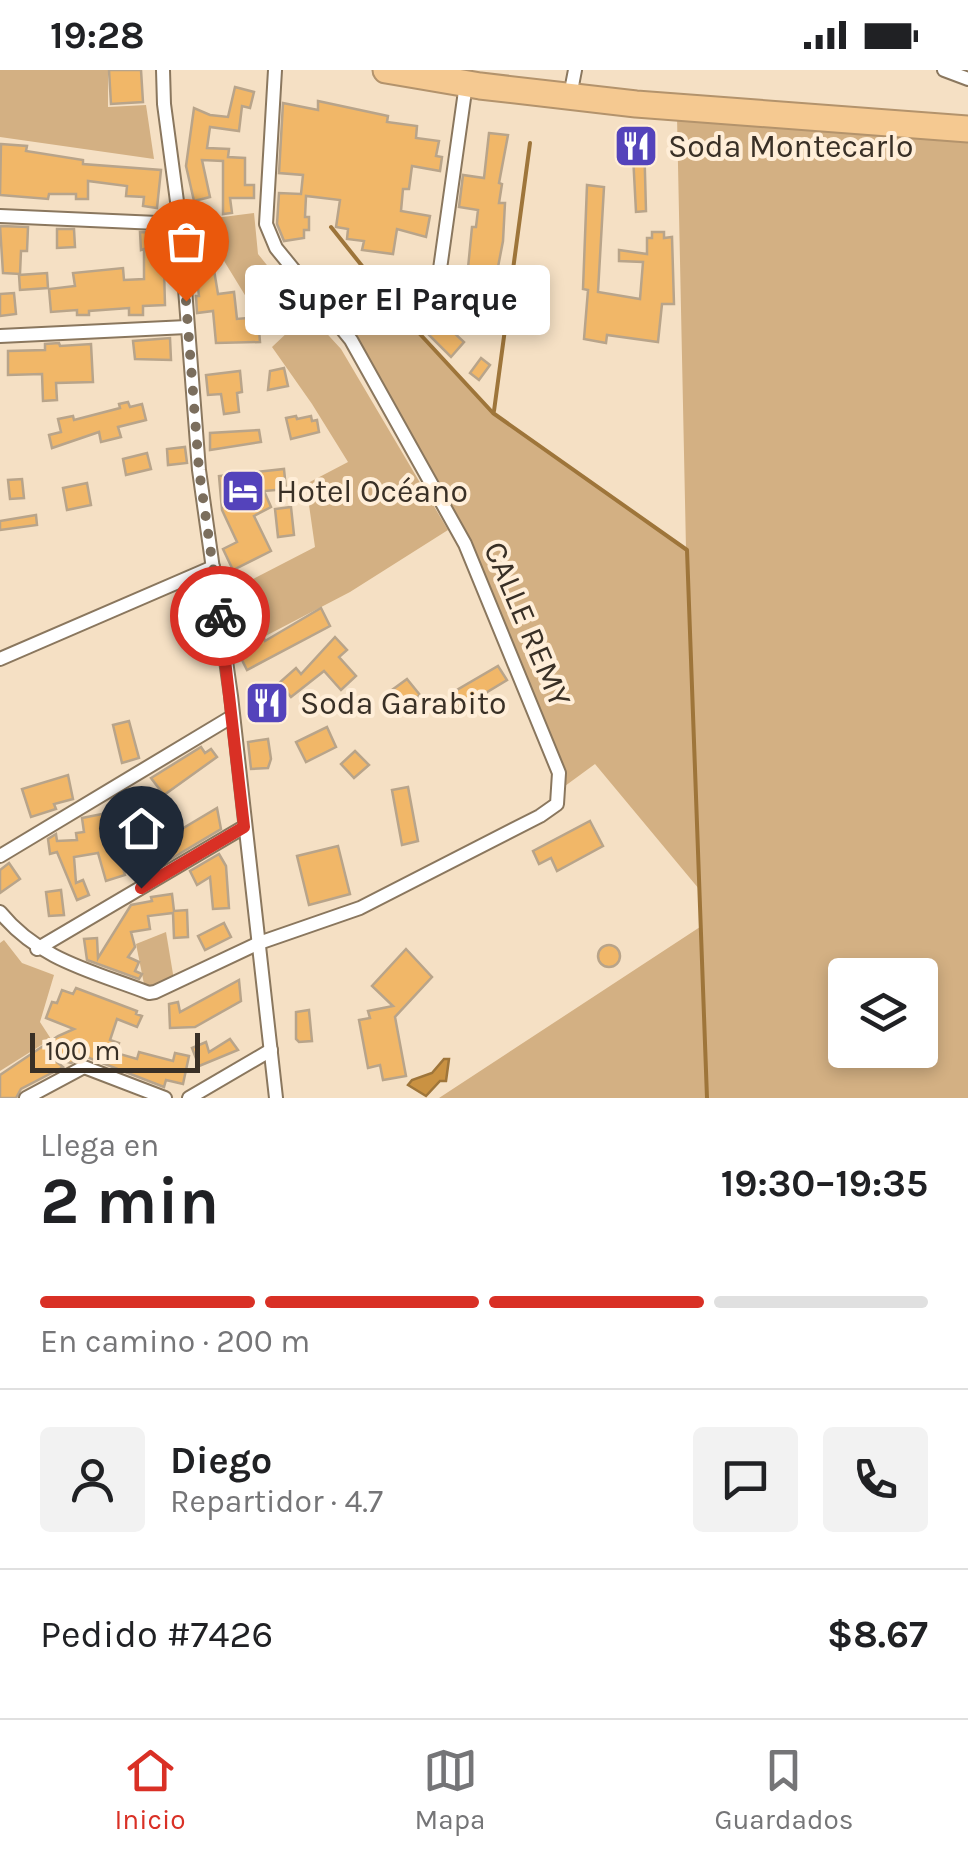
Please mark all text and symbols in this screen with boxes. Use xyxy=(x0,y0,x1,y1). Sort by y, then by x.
text: 19:28 xyxy=(50,13,145,58)
restaurant icon: Soda Montecarlo xyxy=(613,123,659,169)
place label: Soda Montecarlo xyxy=(668,128,914,165)
pin xyxy=(144,199,229,302)
icon: bag xyxy=(159,214,214,269)
callout: Super El Parque xyxy=(246,266,551,336)
text: Super El Parque xyxy=(277,281,518,318)
hotel icon: Hotel Océano xyxy=(220,468,266,514)
place label: Hotel Océano xyxy=(276,473,468,510)
street label: CALLE REMY xyxy=(476,536,579,713)
courier xyxy=(170,566,270,666)
icon: bike xyxy=(193,589,248,644)
restaurant icon: Soda Garabito xyxy=(244,680,290,726)
place label: Soda Garabito xyxy=(300,685,506,722)
pin xyxy=(99,786,184,889)
icon: home xyxy=(114,801,169,856)
map controls xyxy=(828,958,938,1068)
button: layers xyxy=(828,958,938,1068)
scale bar xyxy=(30,1028,200,1073)
text: 100 m xyxy=(45,1034,120,1067)
text: Llega en xyxy=(40,1127,159,1164)
text: 19:30–19:35 xyxy=(721,1161,928,1206)
text: 2 min xyxy=(40,1163,219,1239)
text: En camino · 200 m xyxy=(40,1323,310,1360)
button: person xyxy=(40,1427,145,1532)
button: chat xyxy=(693,1427,798,1532)
button: phone xyxy=(823,1427,928,1532)
text: Diego xyxy=(170,1438,272,1483)
text: Repartidor · 4.7 xyxy=(170,1483,383,1520)
text: Pedido #7426 xyxy=(40,1612,273,1657)
text: $8.67 xyxy=(827,1612,928,1657)
tab: Inicio xyxy=(114,1743,186,1836)
tab: Mapa xyxy=(415,1743,485,1836)
tab: Guardados xyxy=(714,1743,854,1836)

